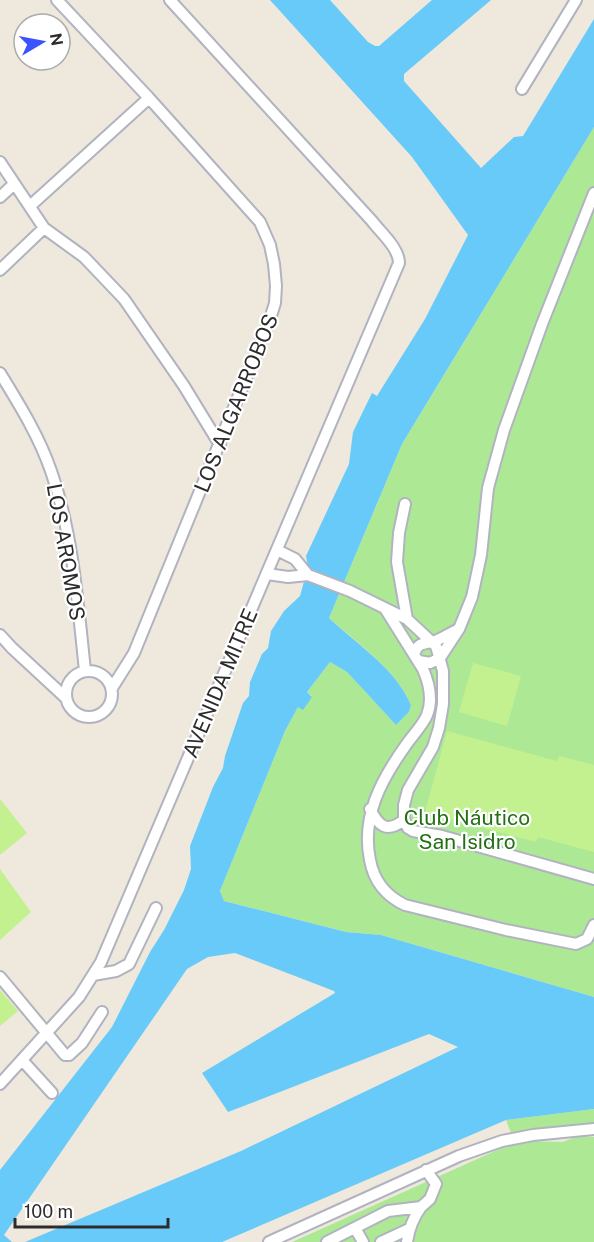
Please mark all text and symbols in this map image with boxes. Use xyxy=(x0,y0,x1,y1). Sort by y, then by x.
north arrow xyxy=(12,12,72,72)
text: N xyxy=(46,32,67,47)
street label: LOS ALGARROBOS xyxy=(189,310,283,496)
street label: LOS AROMOS xyxy=(42,482,90,622)
street label: AVENIDA MITRE xyxy=(177,605,263,761)
park label: Club Náutico San Isidro xyxy=(404,805,530,854)
scale bar xyxy=(15,1191,168,1229)
text: 100 m xyxy=(24,1201,73,1222)

